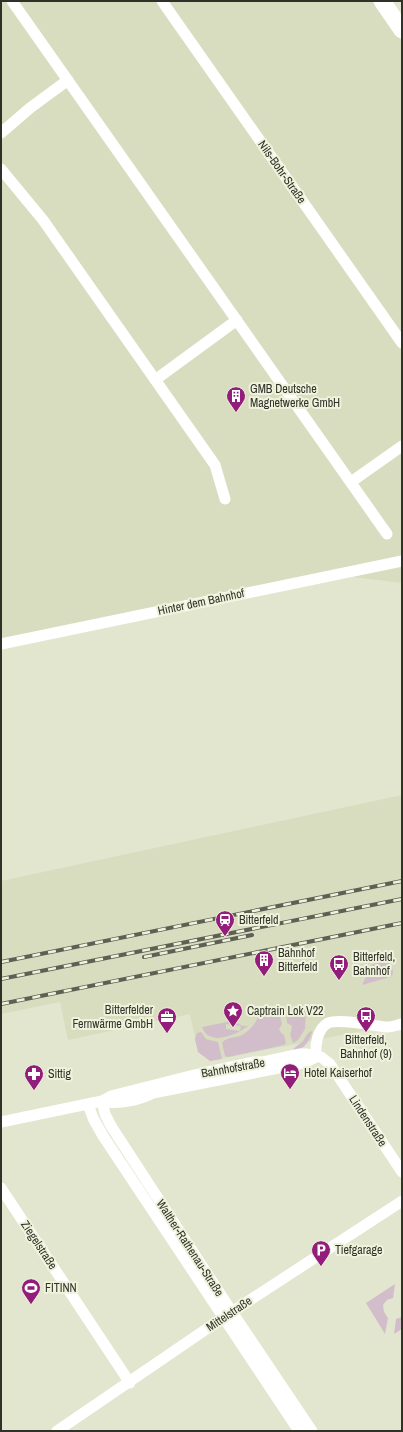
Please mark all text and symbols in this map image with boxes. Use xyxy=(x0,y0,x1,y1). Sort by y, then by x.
street label: Nils-Bohr-Straße xyxy=(254,137,310,207)
place label: GMB Deutsche Magnetwerke GmbH xyxy=(250,381,340,411)
building icon: GMB Deutsche Magnetwerke GmbH xyxy=(225,385,247,413)
street label: Hinter dem Bahnhof xyxy=(156,585,246,619)
station icon: Bitterfeld xyxy=(214,909,236,937)
place label: Bitterfeld xyxy=(239,912,278,928)
place label: Bahnhof Bitterfeld xyxy=(278,945,317,975)
building icon: Bahnhof Bitterfeld xyxy=(253,949,275,977)
place label: Bitterfeld, Bahnhof xyxy=(353,949,395,979)
bus stop icon: Bitterfeld, Bahnhof xyxy=(328,953,350,981)
place icon: Captrain Lok V22 xyxy=(222,1000,244,1028)
place label: Bitterfelder Fernwärme GmbH xyxy=(73,1002,154,1032)
place label: Captrain Lok V22 xyxy=(247,1003,324,1019)
bus stop icon: Bitterfeld, Bahnhof (9) xyxy=(355,1005,377,1033)
office icon: Bitterfelder Fernwärme GmbH xyxy=(156,1006,178,1034)
place label: Bitterfeld, Bahnhof (9) xyxy=(340,1032,392,1062)
street label: Bahnhofstraße xyxy=(200,1055,266,1081)
hotel icon: Hotel Kaiserhof xyxy=(279,1062,301,1090)
pharmacy icon: Sittig xyxy=(23,1063,45,1091)
place label: Hotel Kaiserhof xyxy=(304,1065,372,1081)
place label: Sittig xyxy=(48,1066,72,1082)
street label: Lindenstraße xyxy=(345,1092,391,1150)
street label: Walther-Rathenau-Straße xyxy=(153,1197,227,1299)
street label: Ziegelstraße xyxy=(17,1217,61,1273)
parking icon: Tiefgarage xyxy=(310,1239,332,1267)
place label: Tiefgarage xyxy=(335,1242,382,1258)
sports icon: FITINN xyxy=(20,1277,42,1305)
place label: FITINN xyxy=(45,1280,77,1296)
street label: Mittelstraße xyxy=(203,1293,255,1335)

